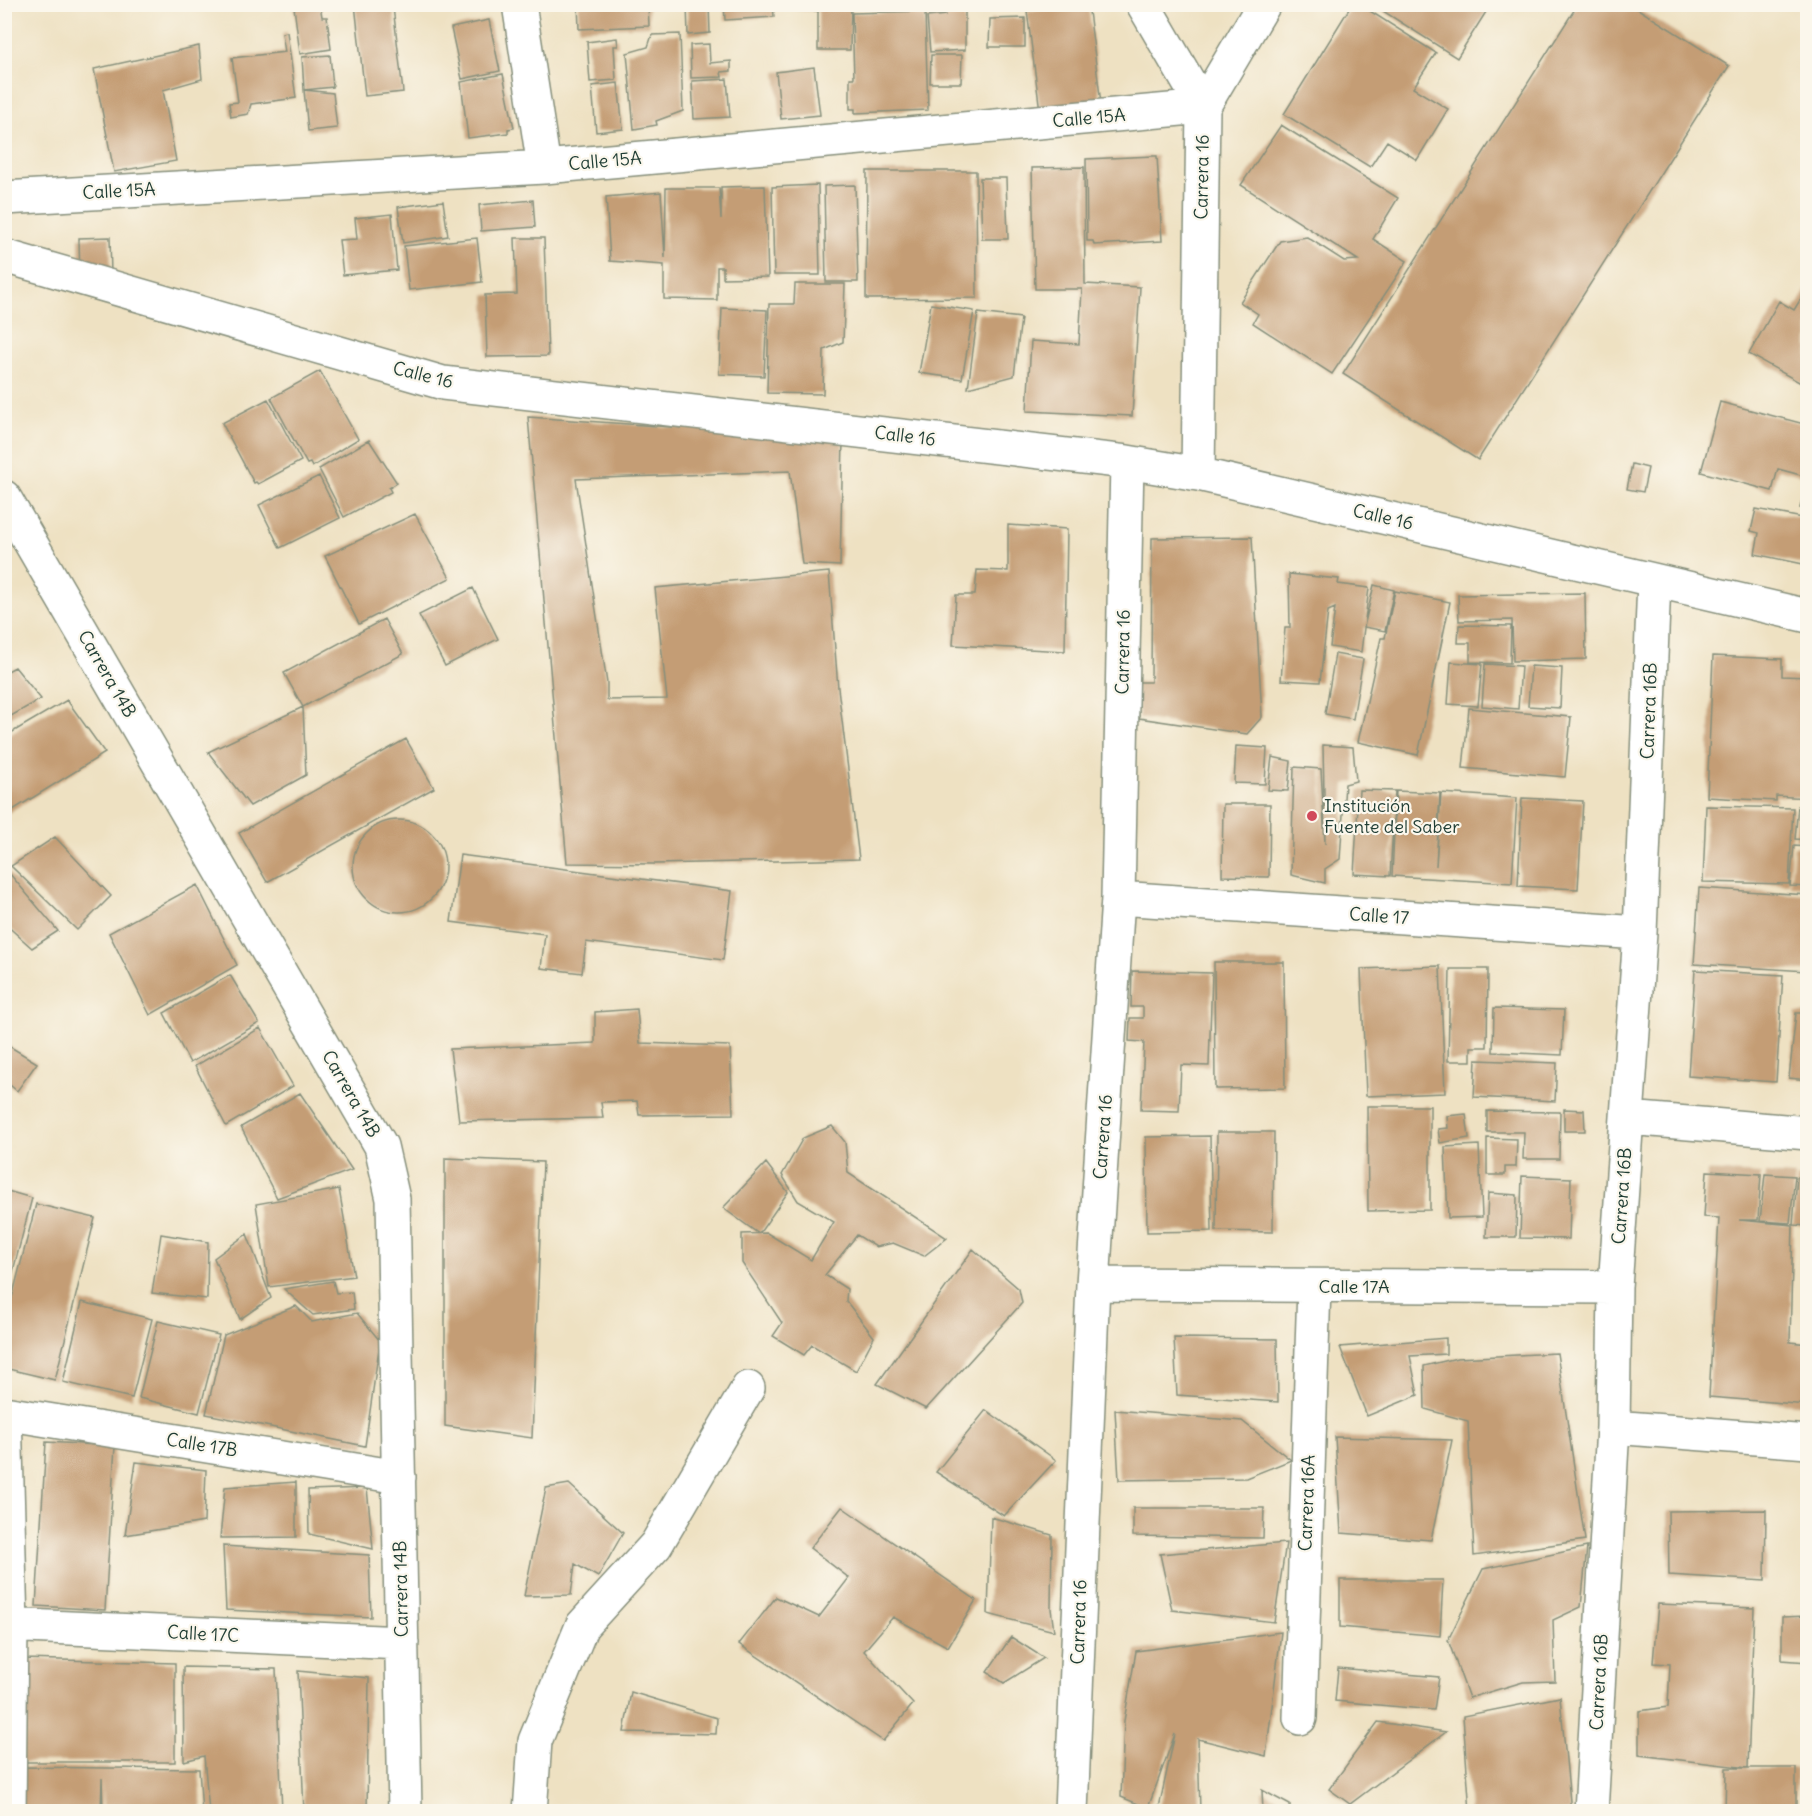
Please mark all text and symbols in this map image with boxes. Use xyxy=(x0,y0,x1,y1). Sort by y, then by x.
street label: Calle 15A xyxy=(1052,103,1126,132)
street label: Carrera 16 xyxy=(1189,134,1214,220)
street label: Calle 15A xyxy=(568,146,642,175)
street label: Calle 15A xyxy=(82,177,156,204)
street label: Calle 16 xyxy=(390,356,456,393)
street label: Calle 16 xyxy=(873,420,937,451)
street label: Calle 16 xyxy=(1351,498,1416,535)
street label: Carrera 16 xyxy=(1110,609,1135,695)
street label: Carrera 14B xyxy=(73,626,142,721)
street label: Carrera 16B xyxy=(1635,662,1662,760)
place label: Institución Fuente del Saber xyxy=(1324,794,1460,838)
marker: Institución Fuente del Saber xyxy=(1305,809,1319,823)
street label: Calle 17 xyxy=(1348,902,1410,929)
street label: Carrera 14B xyxy=(317,1046,386,1141)
street label: Carrera 16 xyxy=(1088,1094,1117,1180)
street label: Carrera 16B xyxy=(1607,1147,1636,1245)
street label: Calle 17A xyxy=(1318,1275,1390,1298)
street label: Calle 17B xyxy=(165,1428,239,1461)
street label: Carrera 16A xyxy=(1293,1454,1320,1552)
street label: Carrera 14B xyxy=(388,1540,413,1638)
street label: Carrera 16 xyxy=(1066,1579,1091,1665)
street label: Calle 17C xyxy=(167,1620,240,1647)
street label: Carrera 16B xyxy=(1584,1633,1613,1731)

